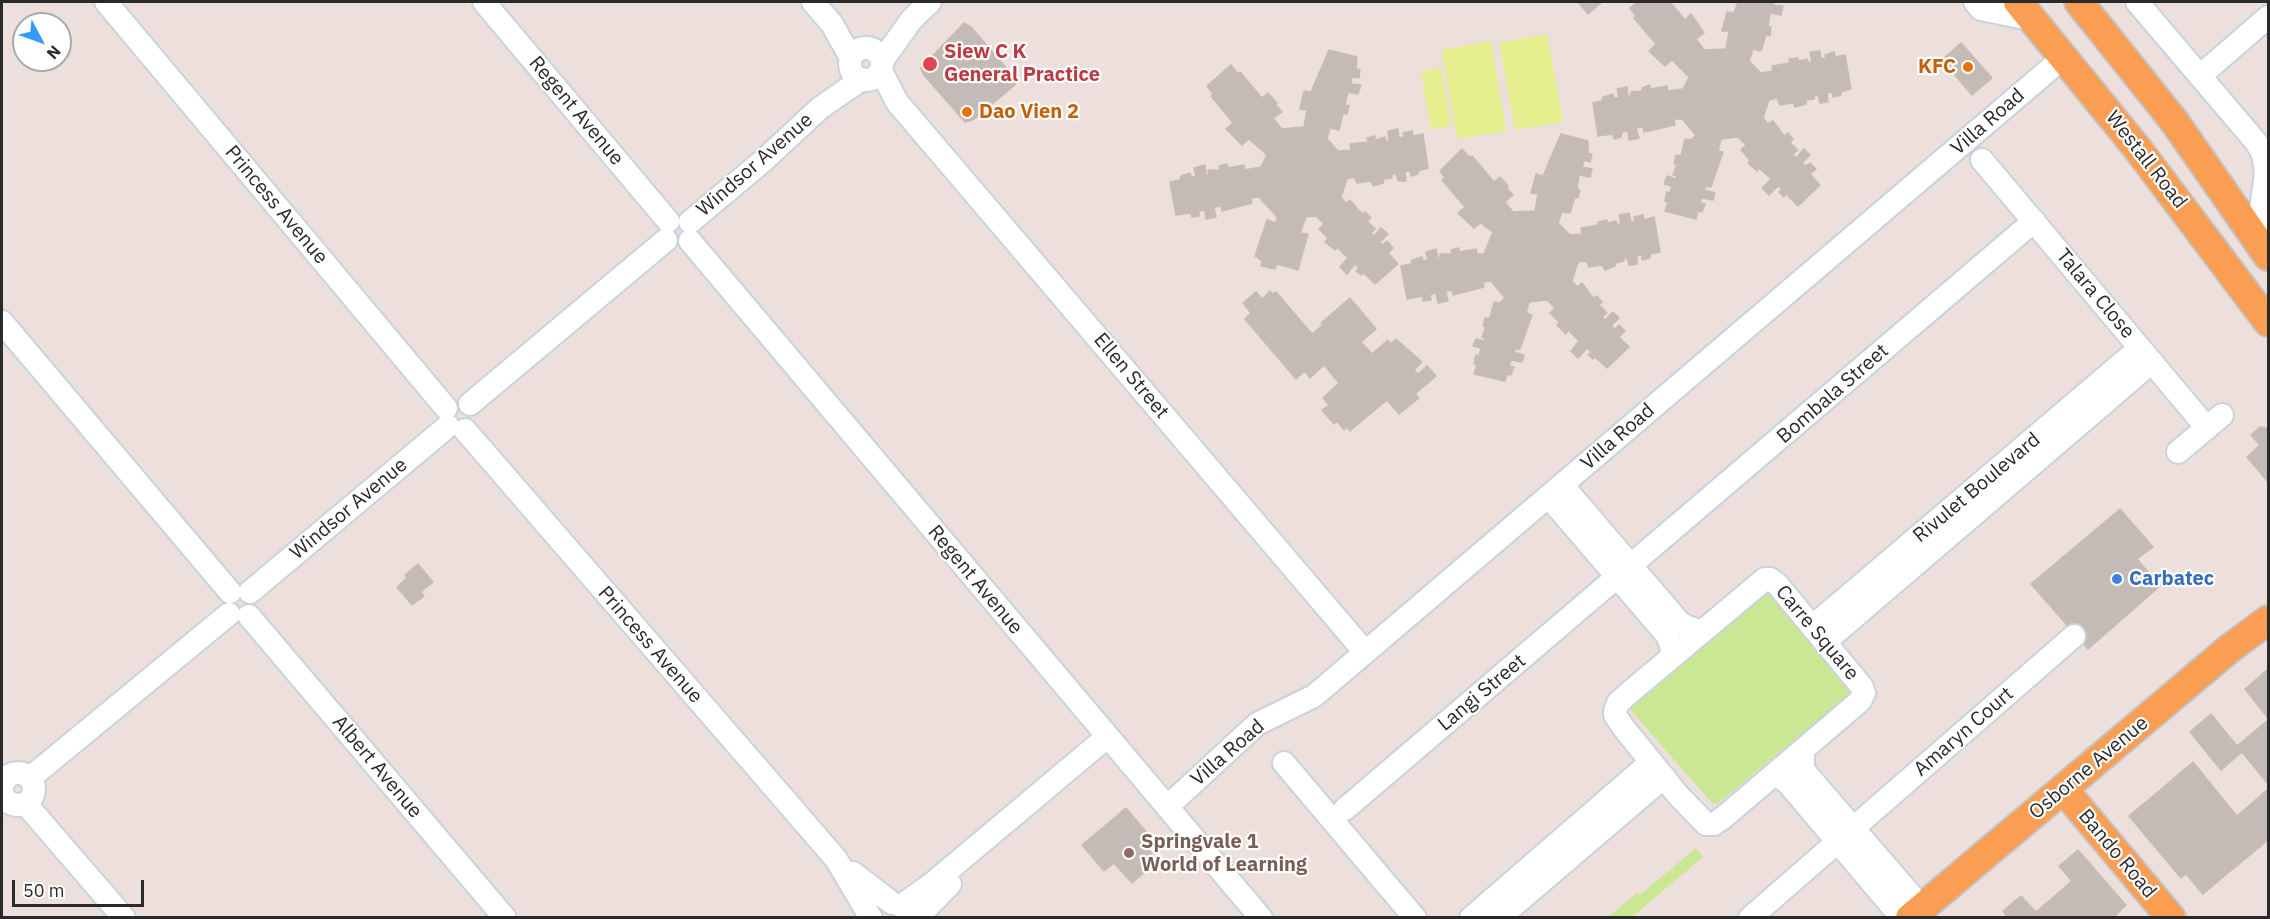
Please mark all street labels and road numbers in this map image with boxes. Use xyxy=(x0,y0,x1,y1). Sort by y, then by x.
street label: Regent Avenue xyxy=(523,52,629,170)
street label: Villa Road xyxy=(1946,84,2030,160)
street label: Westall Road xyxy=(2100,106,2192,214)
street label: Windsor Avenue xyxy=(692,108,818,222)
street label: Princess Avenue xyxy=(219,141,333,269)
street label: Talara Close xyxy=(2051,244,2139,344)
street label: Ellen Street xyxy=(1088,328,1174,424)
street label: Bombala Street xyxy=(1772,339,1894,449)
street label: Villa Road xyxy=(1576,399,1660,475)
street label: Rivulet Boulevard xyxy=(1909,428,2045,548)
street label: Windsor Avenue xyxy=(286,453,412,565)
street label: Regent Avenue xyxy=(922,521,1028,639)
street label: Carre Square xyxy=(1770,581,1864,685)
street label: Princess Avenue xyxy=(593,582,707,708)
street label: Langi Street xyxy=(1433,649,1531,737)
street label: Amaryn Court xyxy=(1909,682,2019,782)
street label: Albert Avenue xyxy=(327,711,427,823)
street label: Osborne Avenue xyxy=(2025,711,2153,825)
street label: Villa Road xyxy=(1186,715,1270,791)
street label: Bando Road xyxy=(2073,805,2161,903)

